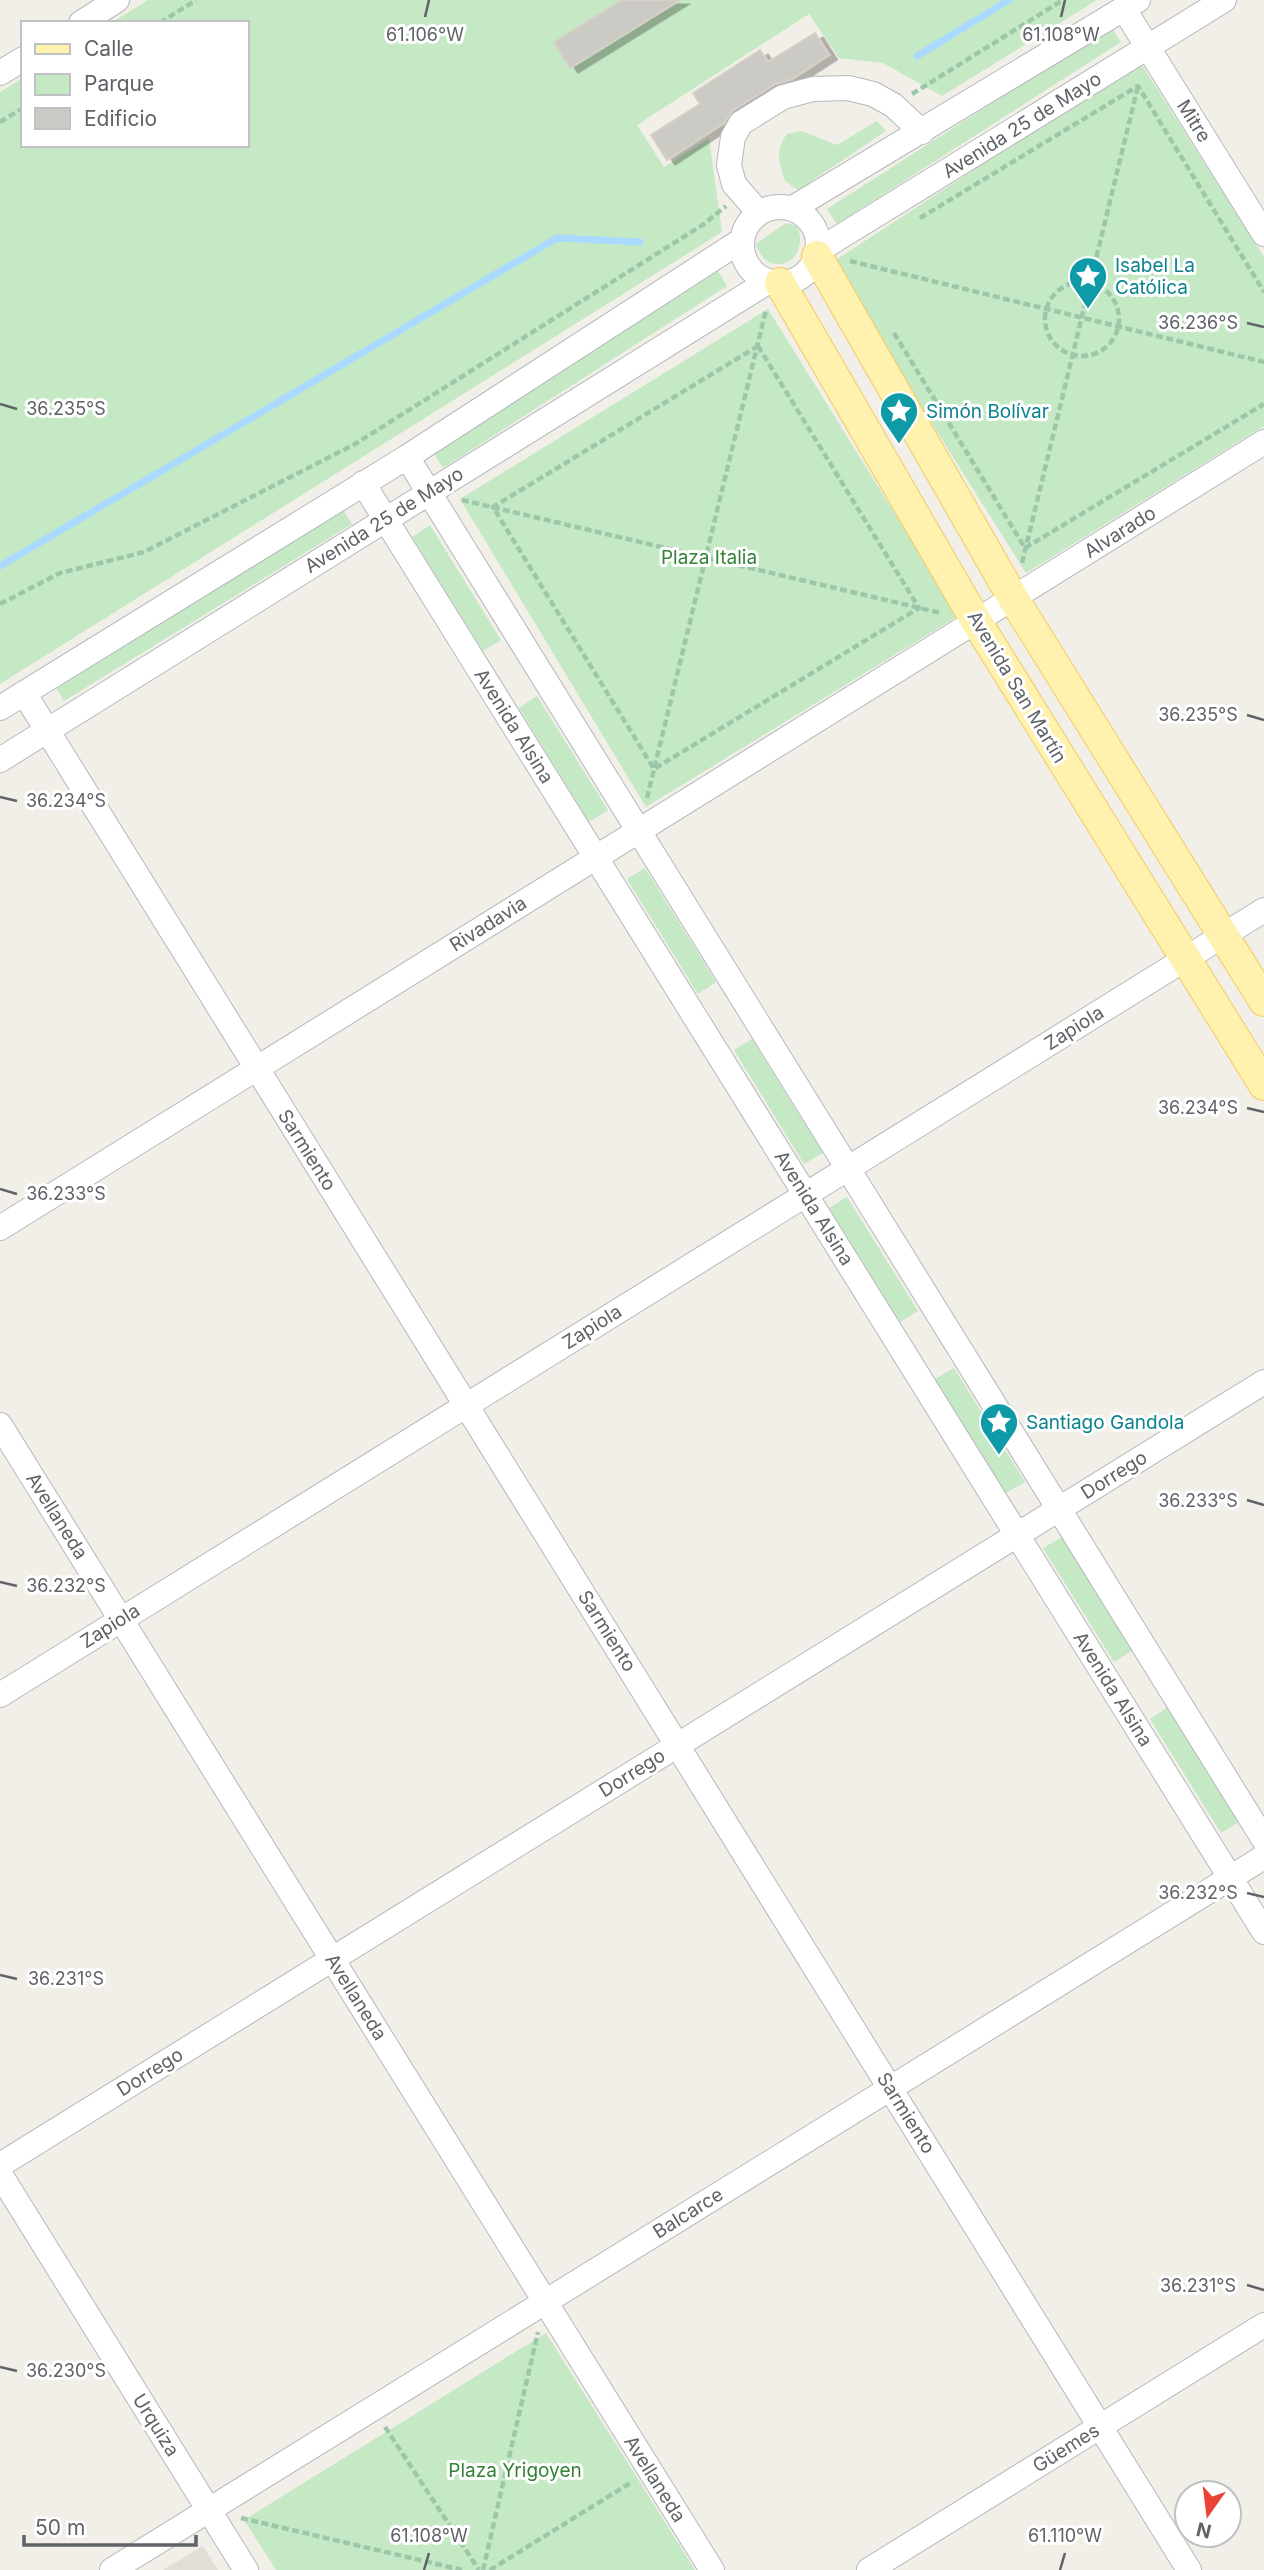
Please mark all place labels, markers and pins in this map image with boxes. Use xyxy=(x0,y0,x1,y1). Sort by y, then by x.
place label: Isabel La Católica xyxy=(1115,254,1195,299)
place icon: Isabel La Católica xyxy=(1067,255,1109,310)
place icon: Simón Bolívar xyxy=(878,390,920,445)
place label: Simón Bolívar xyxy=(926,400,1049,423)
place icon: Santiago Gandola xyxy=(978,1401,1020,1456)
place label: Santiago Gandola xyxy=(1026,1411,1184,1434)

